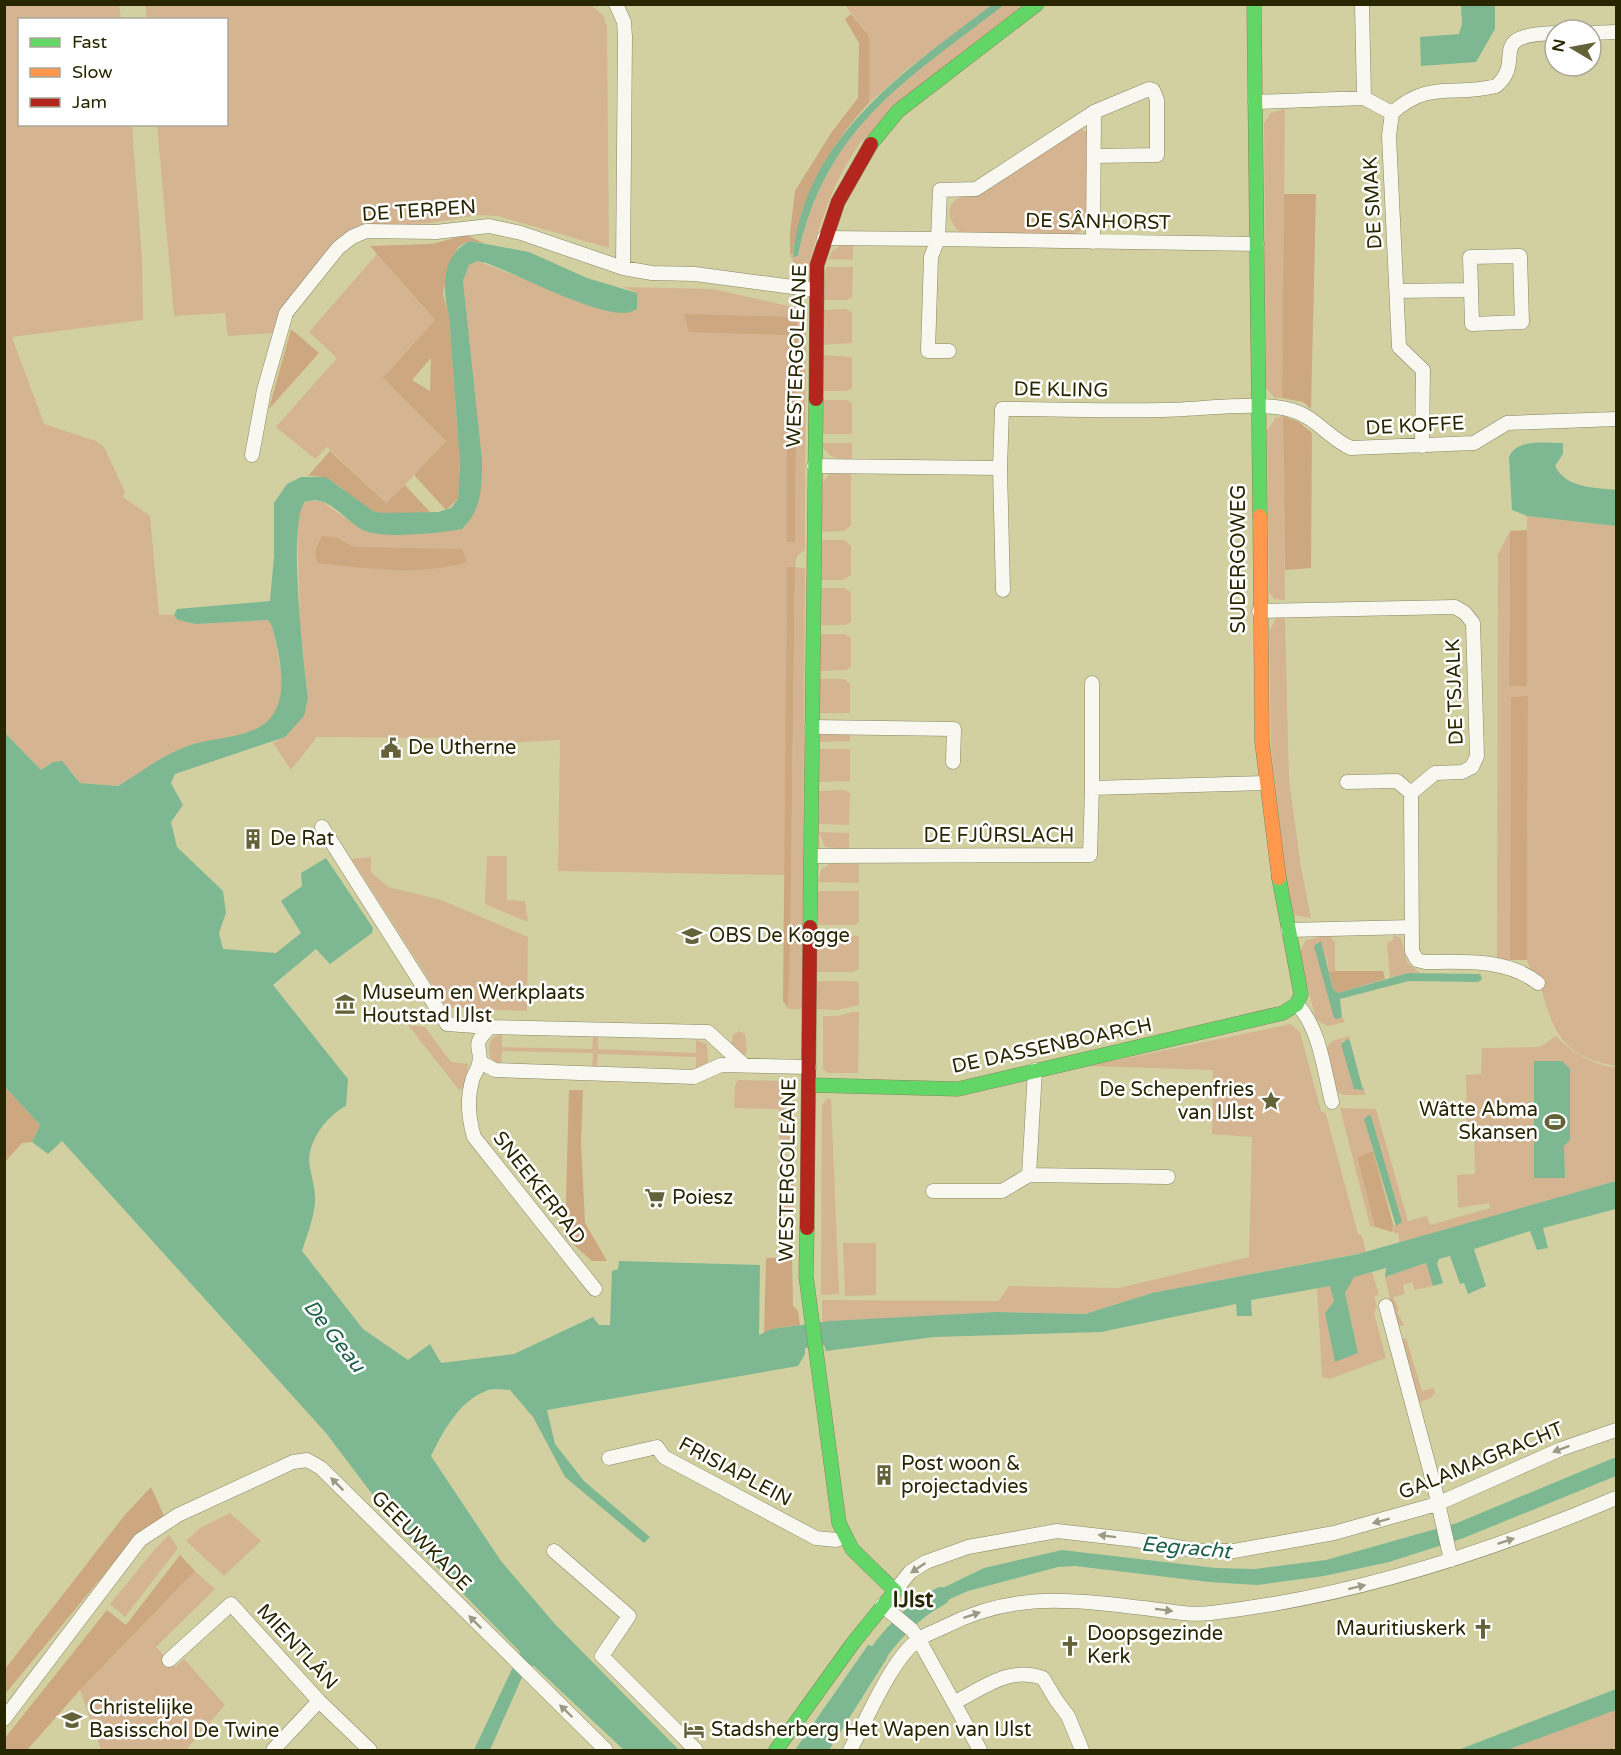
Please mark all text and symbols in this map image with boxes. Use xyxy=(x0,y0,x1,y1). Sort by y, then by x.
legend xyxy=(18,18,228,126)
north arrow xyxy=(1543,18,1603,78)
text: Fast xyxy=(72,31,107,53)
text: N xyxy=(1548,38,1570,54)
text: Slow xyxy=(72,61,113,83)
text: Jam xyxy=(72,91,107,113)
street label: DE SMAK xyxy=(1359,156,1387,250)
street label: DE TERPEN xyxy=(361,195,477,227)
street label: DE SÂNHORST xyxy=(1025,208,1171,235)
street label: WESTERGOLEANE xyxy=(782,264,812,448)
street label: DE KLING xyxy=(1013,377,1109,403)
street label: DE KOFFE xyxy=(1365,411,1465,441)
street label: SUDERGOWEG xyxy=(1227,485,1251,633)
street label: DE TSJALK xyxy=(1441,638,1469,746)
public building icon: De Utherne xyxy=(379,736,403,760)
place label: De Utherne xyxy=(408,736,516,760)
street label: DE FJÛRSLACH xyxy=(924,823,1074,848)
building icon: De Rat xyxy=(241,827,265,851)
place label: De Rat xyxy=(270,827,334,851)
school or university icon: OBS De Kogge xyxy=(680,924,704,948)
place label: OBS De Kogge xyxy=(709,924,850,948)
place label: Museum en Werkplaats Houtstad IJlst xyxy=(362,981,585,1028)
museum icon: Museum en Werkplaats Houtstad IJlst xyxy=(333,992,357,1016)
street label: DE DASSENBOARCH xyxy=(950,1013,1154,1079)
street label: WESTERGOLEANE xyxy=(774,1078,802,1262)
place label: De Schepenfries van IJlst xyxy=(1099,1078,1254,1125)
place icon: De Schepenfries van IJlst xyxy=(1259,1089,1283,1113)
place label: Wâtte Abma Skansen xyxy=(1419,1098,1538,1145)
sports icon: Wâtte Abma Skansen xyxy=(1543,1110,1567,1134)
street label: SNEEKERPAD xyxy=(487,1127,591,1249)
supermarket icon: Poiesz xyxy=(643,1186,667,1210)
place label: Poiesz xyxy=(672,1186,733,1210)
water label: De Geau xyxy=(298,1295,371,1378)
street label: GALAMAGRACHT xyxy=(1395,1417,1567,1505)
street label: FRISIAPLEIN xyxy=(674,1432,796,1512)
one-way arrow xyxy=(1552,1445,1570,1454)
place label: Post woon & projectadvies xyxy=(901,1452,1028,1499)
building icon: Post woon & projectadvies xyxy=(872,1463,896,1487)
one-way arrow xyxy=(330,1477,344,1491)
street label: GEEUWKADE xyxy=(366,1486,476,1596)
one-way arrow xyxy=(1372,1516,1390,1526)
one-way arrow xyxy=(1097,1532,1116,1541)
water label: Eegracht xyxy=(1140,1532,1234,1565)
one-way arrow xyxy=(1497,1536,1515,1546)
one-way arrow xyxy=(910,1562,926,1574)
one-way arrow xyxy=(1348,1581,1366,1591)
district label: IJlst xyxy=(893,1587,934,1613)
street label: MIENTLÂN xyxy=(251,1599,343,1695)
one-way arrow xyxy=(1155,1605,1174,1615)
one-way arrow xyxy=(963,1610,981,1619)
one-way arrow xyxy=(468,1615,482,1629)
place label: Mauritiuskerk xyxy=(1336,1617,1466,1641)
church icon: Mauritiuskerk xyxy=(1471,1617,1495,1641)
place label: Doopsgezinde Kerk xyxy=(1087,1622,1223,1669)
church icon: Doopsgezinde Kerk xyxy=(1058,1634,1082,1658)
place label: Christelijke Basisschol De Twine xyxy=(89,1696,279,1743)
one-way arrow xyxy=(559,1705,573,1719)
school or university icon: Christelijke Basisschol De Twine xyxy=(60,1708,84,1732)
hotel icon: Stadsherberg Het Wapen van IJlst xyxy=(682,1718,706,1742)
place label: Stadsherberg Het Wapen van IJlst xyxy=(711,1718,1032,1742)

